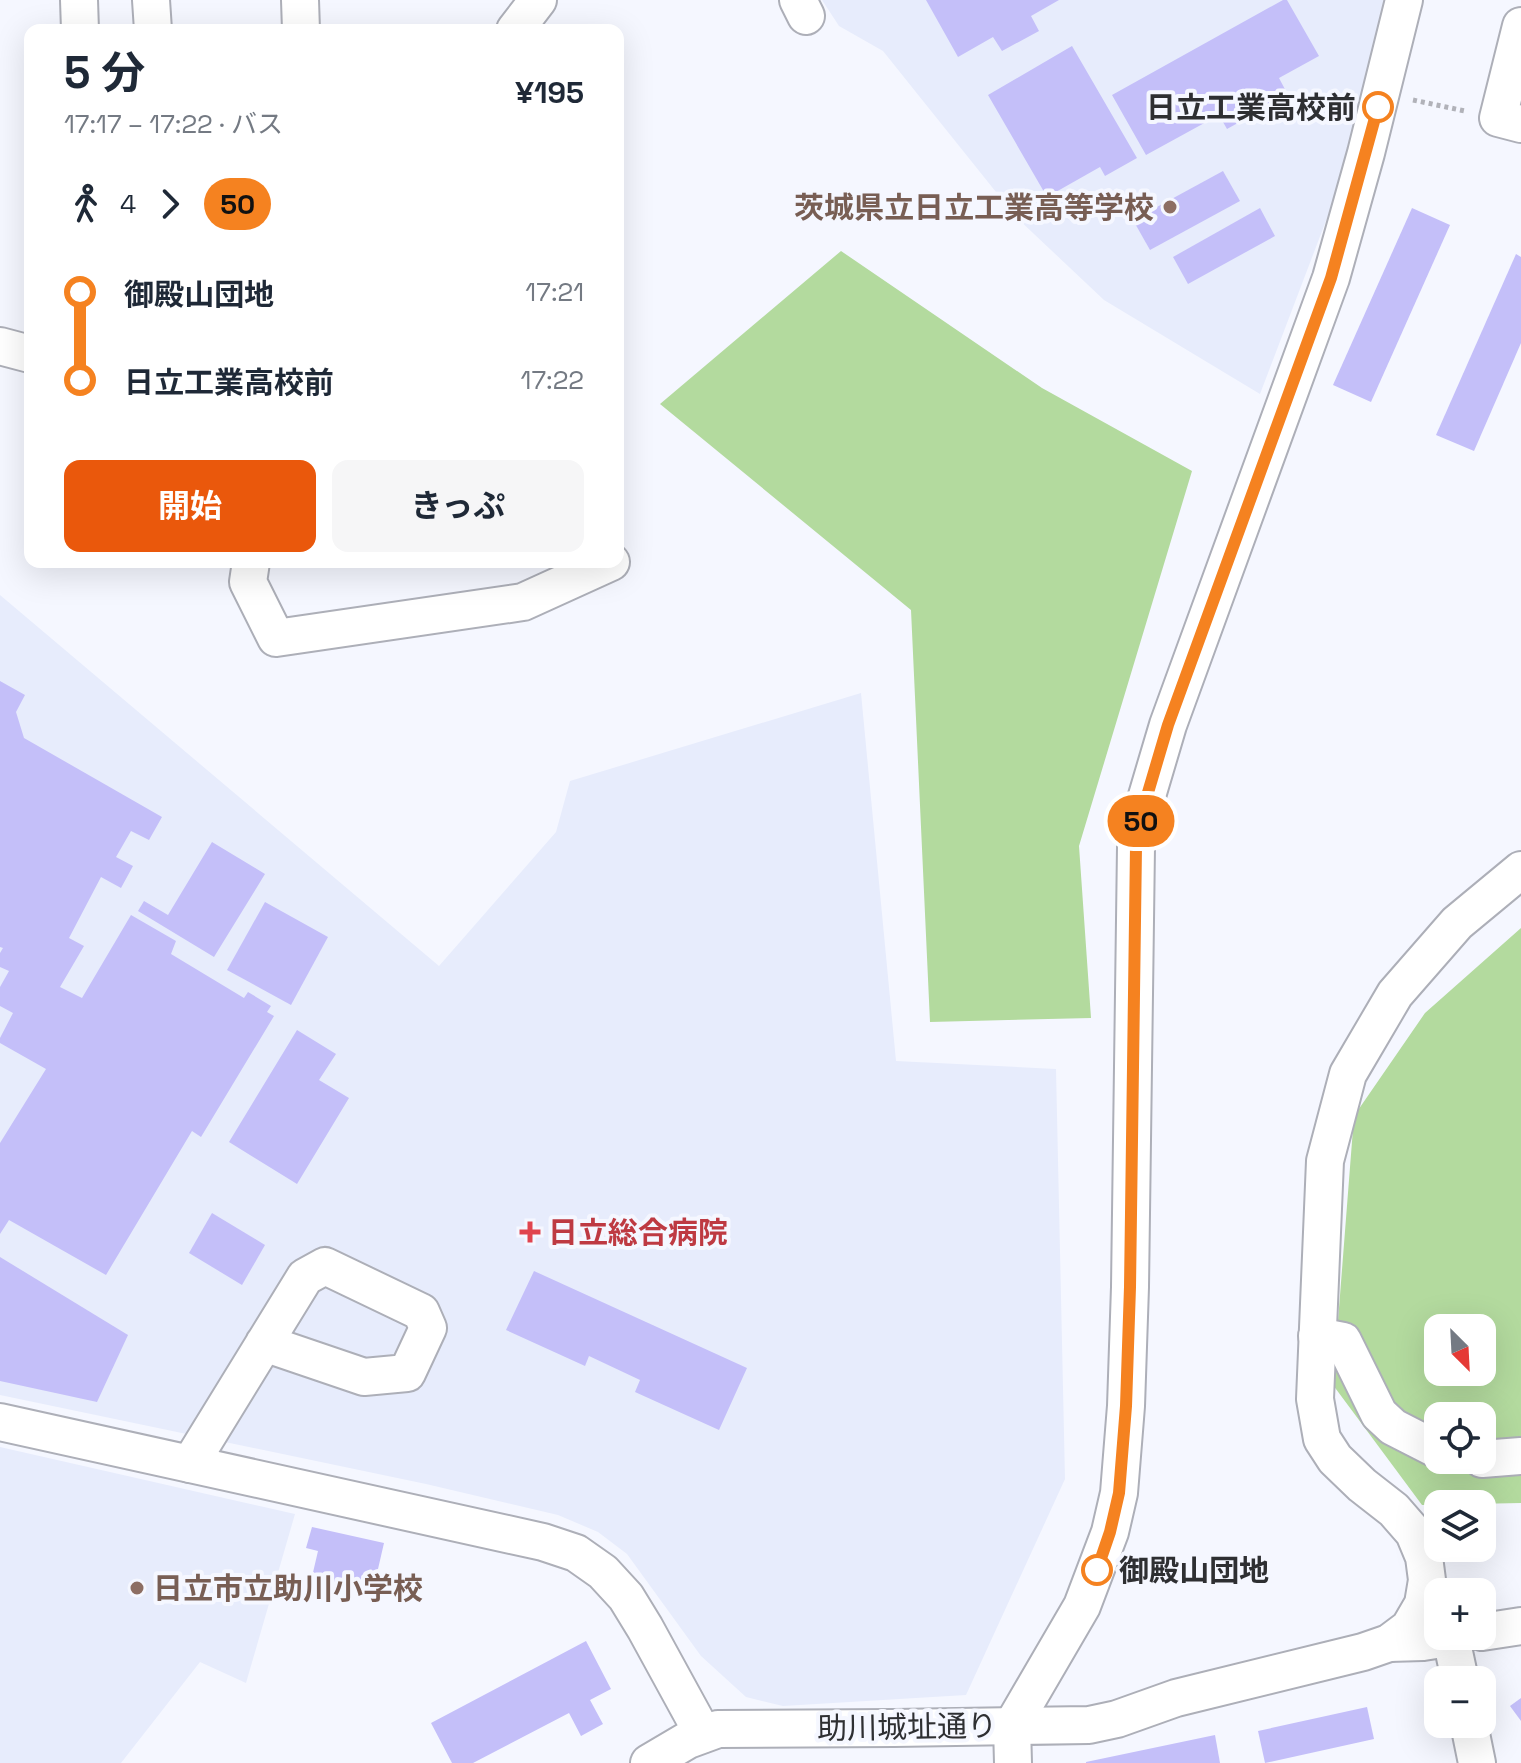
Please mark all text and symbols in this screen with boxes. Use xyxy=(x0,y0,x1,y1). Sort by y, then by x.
text: 5 分 xyxy=(64,45,146,101)
text: ¥195 xyxy=(515,73,584,112)
place label: 日立工業高校前 xyxy=(1146,88,1356,127)
marker: 日立工業高校前 xyxy=(1363,92,1393,122)
text: 17:17 – 17:22 · バス xyxy=(64,107,283,141)
icon: walk xyxy=(64,182,108,226)
icon: forward xyxy=(148,182,192,226)
text: 50 xyxy=(220,186,255,222)
text: 4 xyxy=(120,187,136,221)
place label: 茨城県立日立工業高等学校 xyxy=(794,188,1154,227)
marker: 茨城県立日立工業高等学校 xyxy=(1161,198,1179,216)
text: 御殿山団地 xyxy=(124,275,274,314)
text: 17:21 xyxy=(525,275,584,309)
text: 日立工業高校前 xyxy=(124,363,334,402)
text: 17:22 xyxy=(521,363,584,397)
button: 開始 xyxy=(64,460,316,552)
button: きっぷ xyxy=(332,460,584,552)
line badge: 50 xyxy=(1105,795,1177,847)
text: 50 xyxy=(1124,803,1158,839)
place label: 日立総合病院 xyxy=(548,1213,728,1252)
marker: 日立総合病院 xyxy=(519,1221,541,1243)
north arrow xyxy=(1424,1314,1496,1386)
map controls xyxy=(1424,1314,1496,1738)
button: locate xyxy=(1424,1402,1496,1474)
button: layers xyxy=(1424,1490,1496,1562)
place label: 御殿山団地 xyxy=(1119,1551,1269,1590)
marker: 御殿山団地 xyxy=(1082,1555,1112,1585)
place label: 日立市立助川小学校 xyxy=(153,1569,423,1608)
button: + xyxy=(1424,1578,1496,1650)
marker: 日立市立助川小学校 xyxy=(128,1579,146,1597)
button: − xyxy=(1424,1666,1496,1738)
street label: 助川城址通り xyxy=(817,1706,997,1748)

